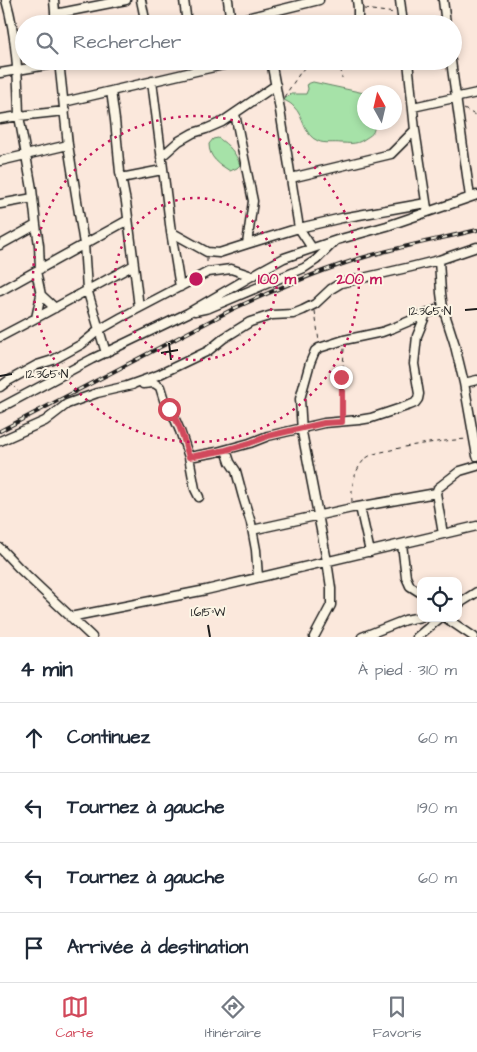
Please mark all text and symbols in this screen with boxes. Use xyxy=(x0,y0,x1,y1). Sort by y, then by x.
search box xyxy=(15,15,462,70)
icon: search xyxy=(33,29,61,57)
text: Rechercher xyxy=(73,29,181,56)
north arrow xyxy=(357,85,402,130)
text: 100 m xyxy=(258,269,297,290)
text: 200 m xyxy=(335,269,382,290)
centre of rings xyxy=(187,270,205,288)
text: 12.365°N xyxy=(409,303,452,320)
text: 12.365°N xyxy=(26,366,69,383)
route end xyxy=(330,366,353,389)
route start xyxy=(158,398,181,421)
map controls xyxy=(417,577,462,622)
button: locate xyxy=(417,577,462,622)
text: 1.615°W xyxy=(191,604,226,621)
text: 4 min xyxy=(20,655,73,684)
text: À pied · 310 m xyxy=(358,659,457,681)
icon: ahead xyxy=(20,724,48,752)
text: Continuez xyxy=(67,724,150,751)
text: 60 m xyxy=(418,727,457,749)
icon: left xyxy=(20,794,48,822)
text: Tournez à gauche xyxy=(67,794,225,821)
text: 190 m xyxy=(417,797,457,819)
icon: left xyxy=(20,864,48,892)
text: Tournez à gauche xyxy=(67,864,225,891)
text: 60 m xyxy=(418,867,457,889)
icon: arrive xyxy=(20,934,48,962)
text: Arrivée à destination xyxy=(67,934,248,961)
tab: Carte xyxy=(56,993,94,1043)
tab: Itinéraire xyxy=(205,993,261,1043)
tab: Favoris xyxy=(373,993,421,1043)

